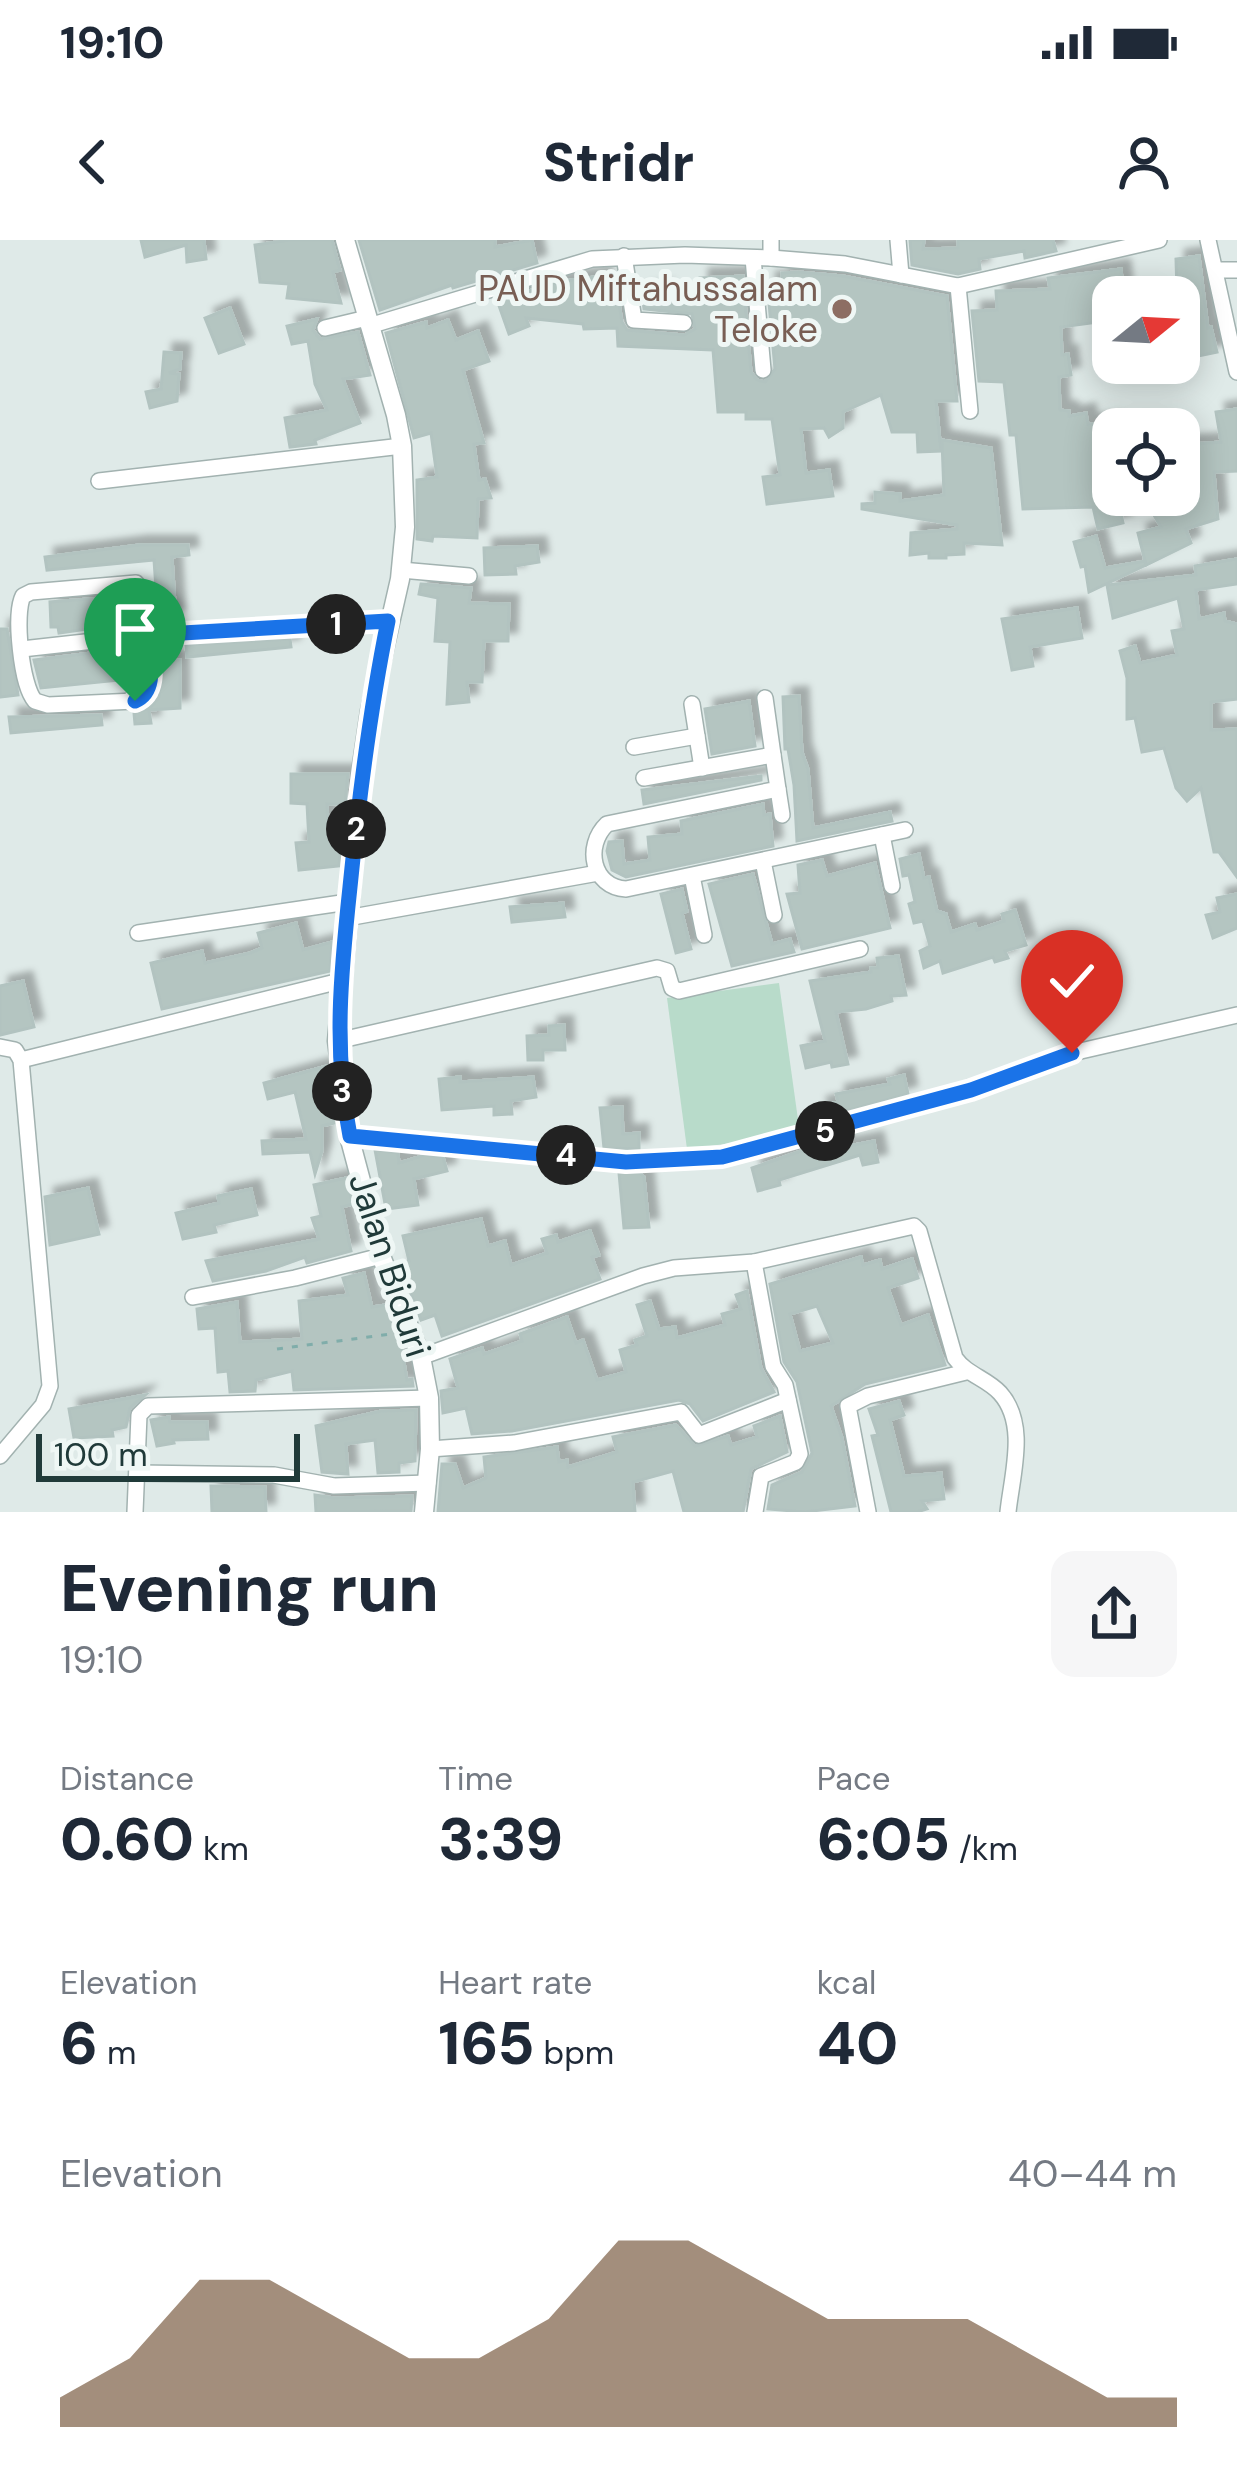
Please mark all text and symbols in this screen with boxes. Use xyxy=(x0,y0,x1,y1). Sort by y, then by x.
text: 19:10 xyxy=(60,13,164,72)
text: Stridr xyxy=(543,127,694,198)
icon: back xyxy=(60,129,126,195)
icon: person xyxy=(1111,129,1177,195)
place label: PAUD Miftahussalam Teloke xyxy=(478,265,818,353)
north arrow xyxy=(1092,276,1200,384)
map controls xyxy=(1092,276,1200,516)
marker: PAUD Miftahussalam Teloke xyxy=(829,296,855,322)
button: locate xyxy=(1092,408,1200,516)
pin xyxy=(84,578,186,701)
pin: 1 xyxy=(306,594,366,654)
icon: arrive xyxy=(102,596,168,662)
text: 1 xyxy=(330,602,342,645)
pin: 2 xyxy=(326,799,386,859)
text: 2 xyxy=(346,807,366,850)
pin xyxy=(1021,930,1123,1053)
icon: check xyxy=(1039,948,1105,1014)
pin: 3 xyxy=(312,1061,372,1121)
text: 3 xyxy=(332,1069,352,1112)
pin: 5 xyxy=(795,1101,855,1161)
text: 5 xyxy=(815,1109,835,1152)
pin: 4 xyxy=(536,1125,596,1185)
text: 4 xyxy=(555,1133,577,1176)
street label: Jalan Biduri xyxy=(338,1167,442,1363)
scale bar xyxy=(36,1428,300,1481)
text: 100 m xyxy=(54,1433,148,1476)
text: Evening run xyxy=(60,1546,439,1631)
button: share xyxy=(1051,1551,1177,1677)
text: 19:10 xyxy=(60,1634,143,1685)
text: Distance xyxy=(60,1757,194,1800)
text: Time xyxy=(438,1757,513,1800)
text: Pace xyxy=(817,1757,891,1800)
text: 0.60 xyxy=(60,1800,194,1879)
text: 3:39 xyxy=(438,1800,563,1879)
text: 6:05 xyxy=(817,1800,950,1879)
text: km xyxy=(194,1827,249,1870)
text: /km xyxy=(950,1827,1018,1870)
text: Elevation xyxy=(60,1961,198,2004)
text: Heart rate xyxy=(438,1961,592,2004)
text: kcal xyxy=(817,1961,876,2004)
text: 6 xyxy=(60,2004,98,2083)
text: 165 xyxy=(438,2004,535,2083)
text: 40 xyxy=(817,2004,898,2083)
text: m xyxy=(98,2031,136,2074)
text: bpm xyxy=(535,2031,614,2074)
text: Elevation xyxy=(60,2148,223,2199)
text: 40–44 m xyxy=(1008,2148,1177,2199)

